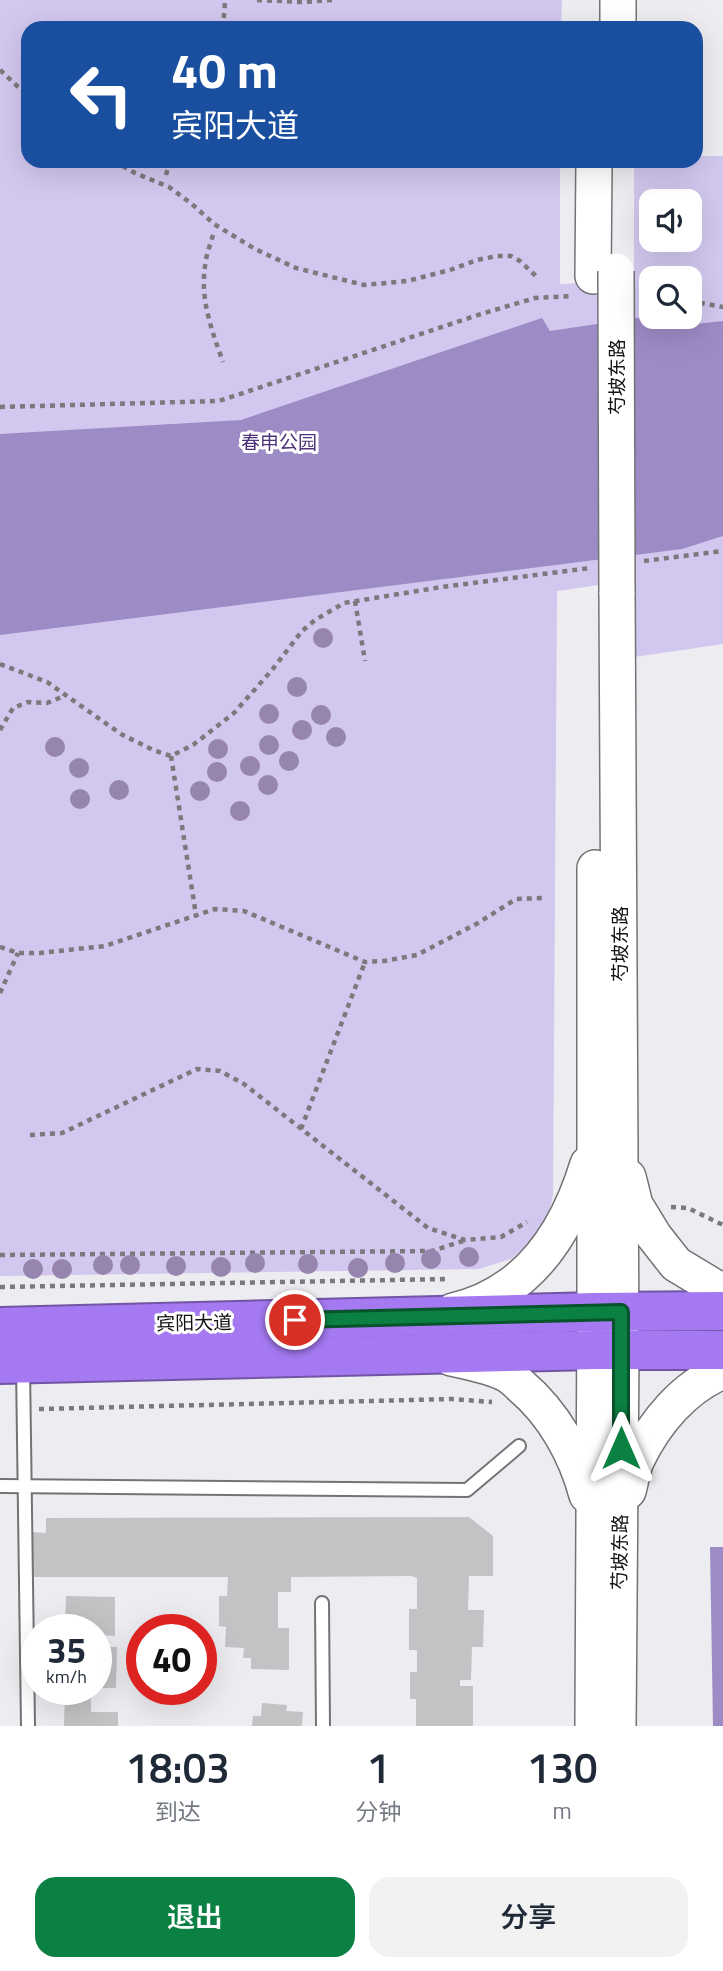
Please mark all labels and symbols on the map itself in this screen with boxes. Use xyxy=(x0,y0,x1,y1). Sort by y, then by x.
street label: 芍坡东路 xyxy=(602,339,631,415)
park label: 春申公园 xyxy=(241,427,317,456)
street label: 芍坡东路 xyxy=(605,906,634,982)
pin xyxy=(265,1290,325,1350)
street label: 宾阳大道 xyxy=(156,1307,232,1337)
position arrow xyxy=(584,1411,658,1485)
street label: 芍坡东路 xyxy=(604,1514,634,1590)
speed limit sign: 40 xyxy=(126,1614,217,1705)

